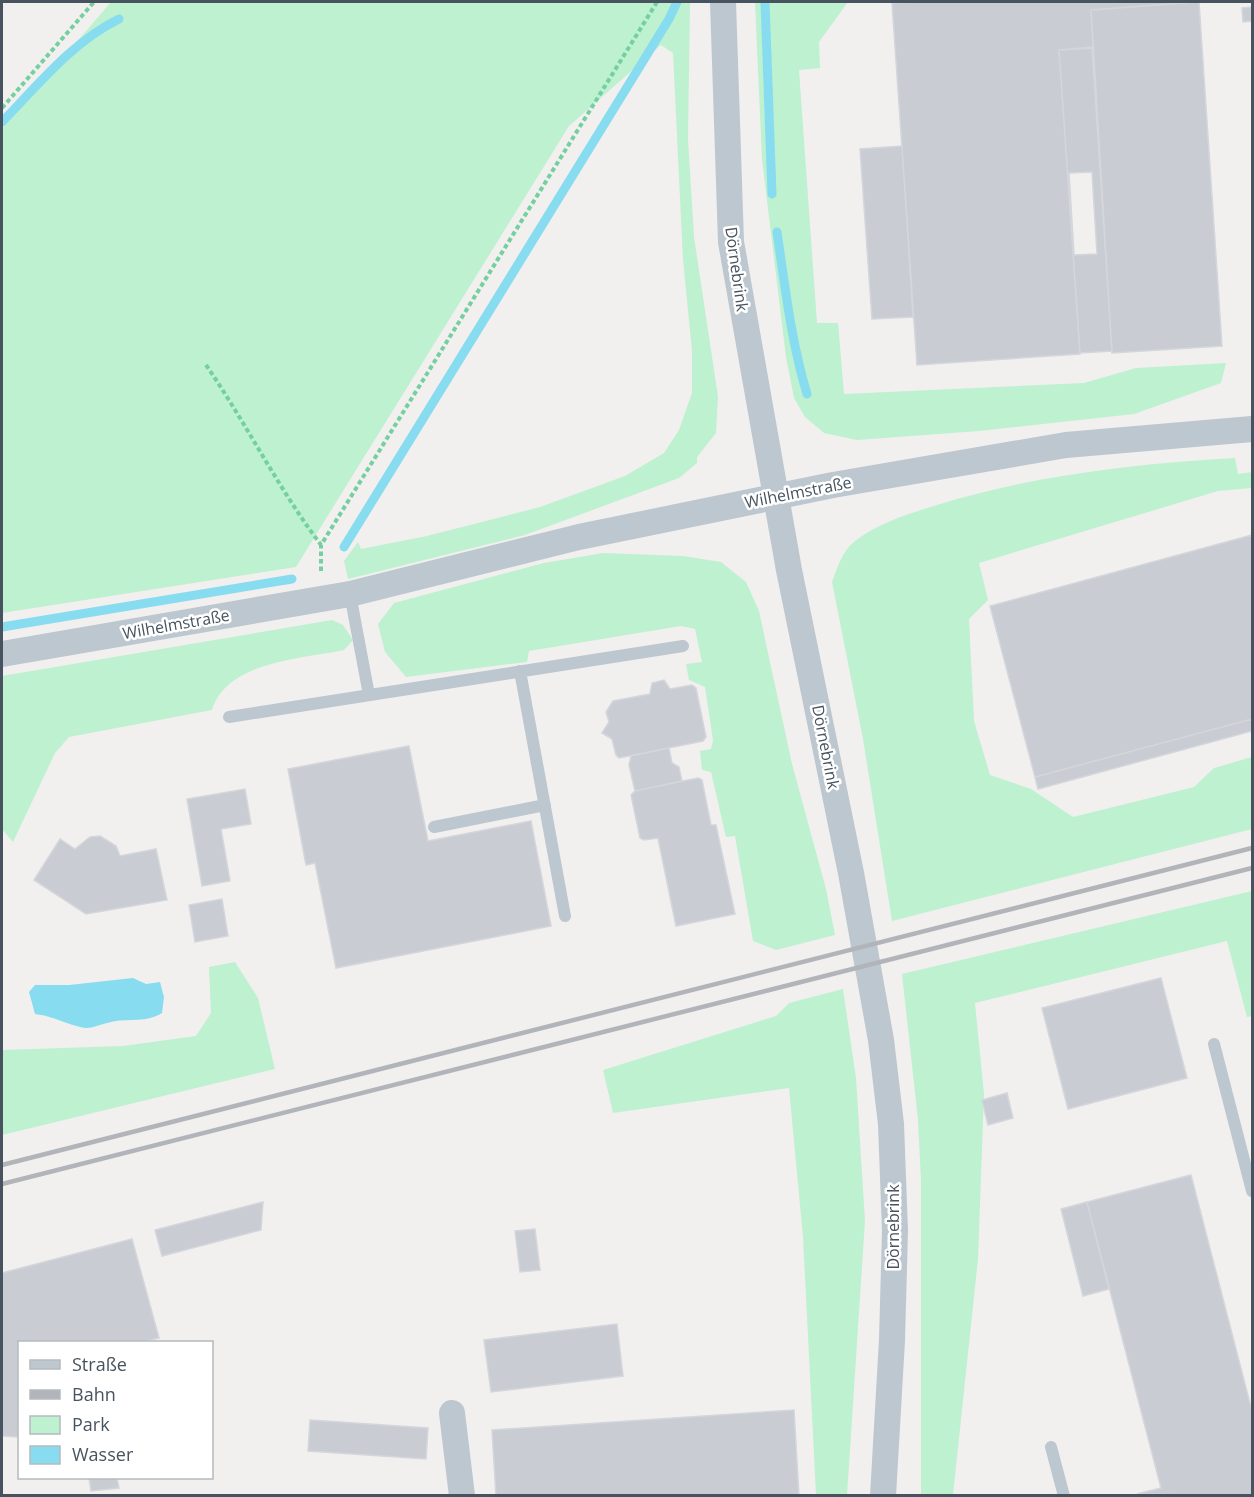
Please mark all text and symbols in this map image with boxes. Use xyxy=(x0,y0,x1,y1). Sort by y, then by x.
street label: Dörnebrink xyxy=(720,225,754,313)
street label: Wilhelmstraße xyxy=(743,471,853,513)
street label: Wilhelmstraße xyxy=(121,604,231,644)
street label: Dörnebrink xyxy=(807,703,845,791)
street label: Dörnebrink xyxy=(882,1184,904,1270)
legend xyxy=(18,1341,213,1479)
text: Straße xyxy=(72,1352,127,1376)
text: Bahn xyxy=(72,1382,116,1406)
text: Park xyxy=(72,1412,110,1436)
text: Wasser xyxy=(72,1442,134,1466)

